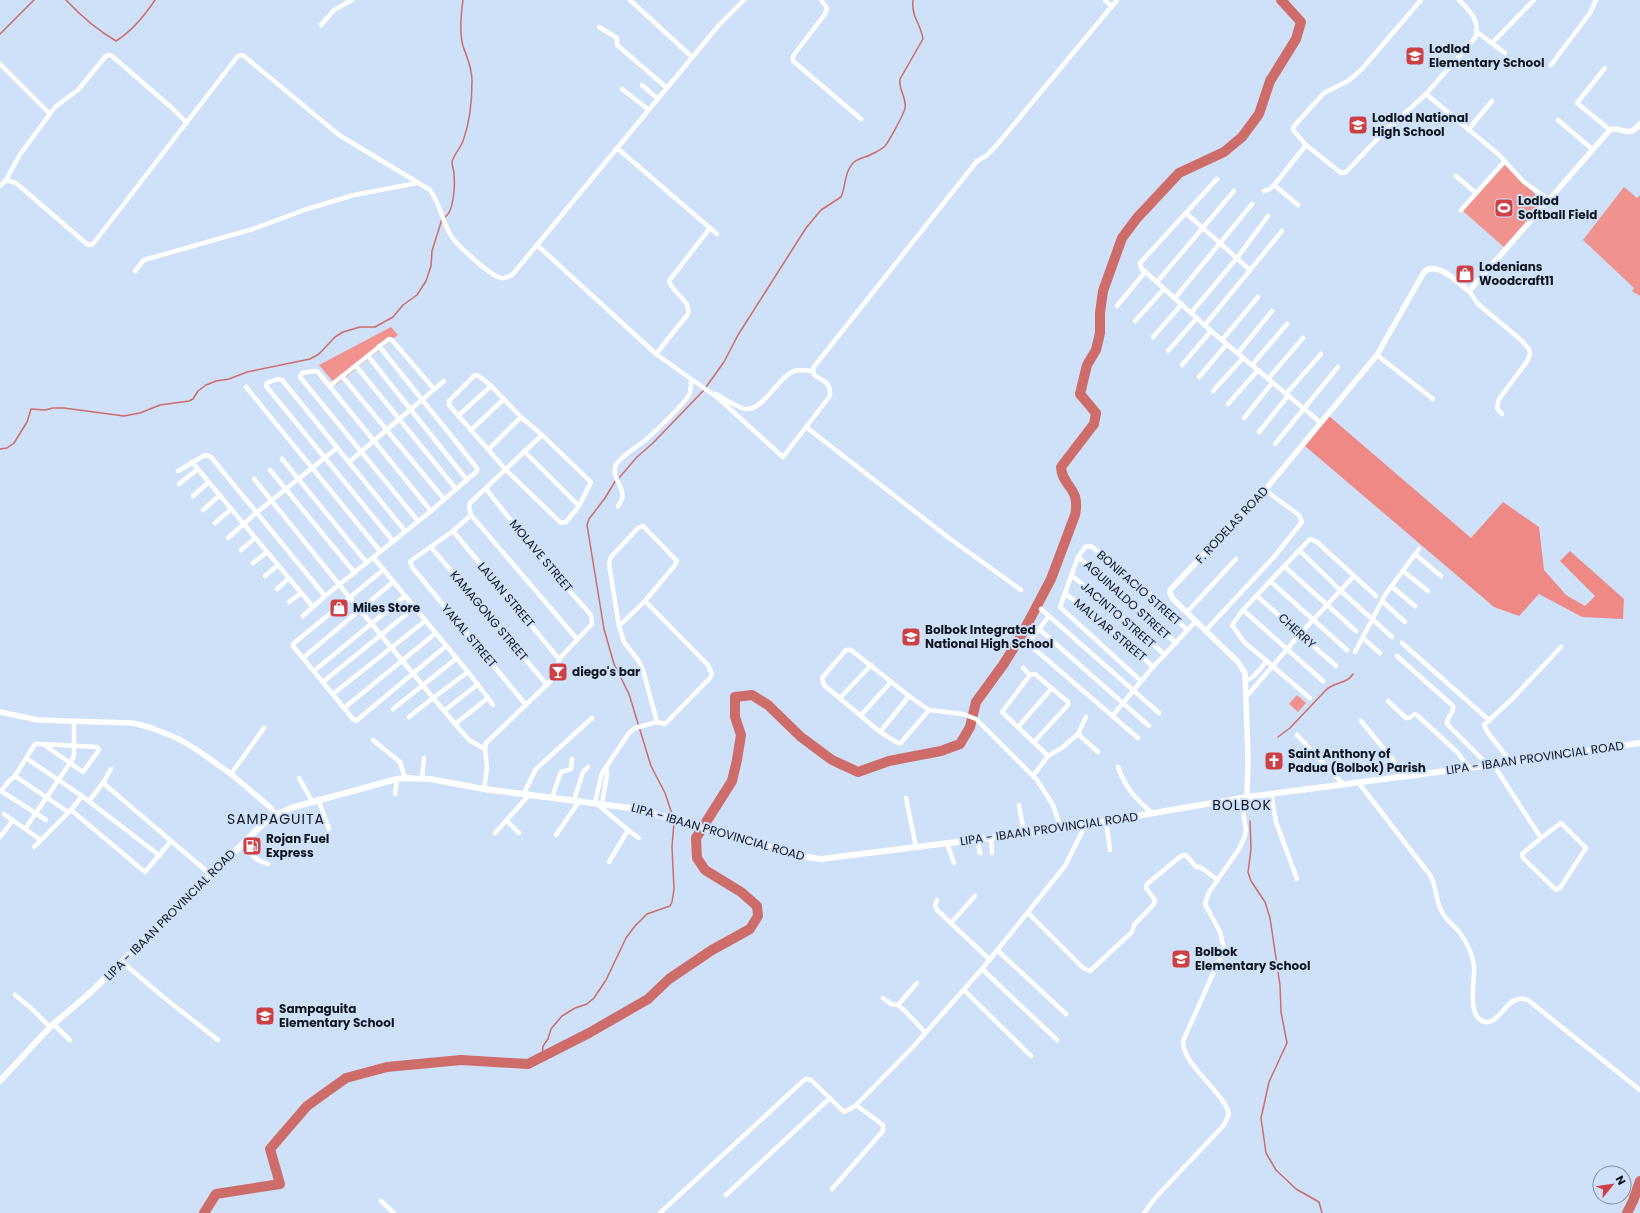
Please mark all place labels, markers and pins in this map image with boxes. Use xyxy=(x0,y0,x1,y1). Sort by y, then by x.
place label: Lodlod Elementary School xyxy=(1429,40,1544,71)
school or university icon: Lodlod Elementary School xyxy=(1404,45,1426,67)
place label: Lodlod National High School xyxy=(1372,109,1468,140)
school or university icon: Lodlod National High School xyxy=(1347,114,1369,136)
place label: Lodlod Softball Field xyxy=(1518,192,1597,223)
sports icon: Lodlod Softball Field xyxy=(1493,197,1515,219)
place label: Lodenians Woodcraft11 xyxy=(1479,258,1554,289)
shop icon: Lodenians Woodcraft11 xyxy=(1454,263,1476,285)
shop icon: Miles Store xyxy=(328,597,350,619)
place label: Miles Store xyxy=(353,599,421,616)
place label: Bolbok Integrated National High School xyxy=(925,621,1053,652)
school or university icon: Bolbok Integrated National High School xyxy=(900,626,922,648)
bar icon: diego's bar xyxy=(547,661,569,683)
place label: diego's bar xyxy=(572,663,640,680)
place label: Saint Anthony of Padua (Bolbok) Parish xyxy=(1288,745,1426,776)
church icon: Saint Anthony of Padua (Bolbok) Parish xyxy=(1263,750,1285,772)
place label: Rojan Fuel Express xyxy=(266,830,329,861)
fuel station icon: Rojan Fuel Express xyxy=(241,835,263,857)
place label: Bolbok Elementary School xyxy=(1195,943,1310,974)
school or university icon: Bolbok Elementary School xyxy=(1170,948,1192,970)
place label: Sampaguita Elementary School xyxy=(279,1000,394,1031)
school or university icon: Sampaguita Elementary School xyxy=(254,1005,276,1027)

